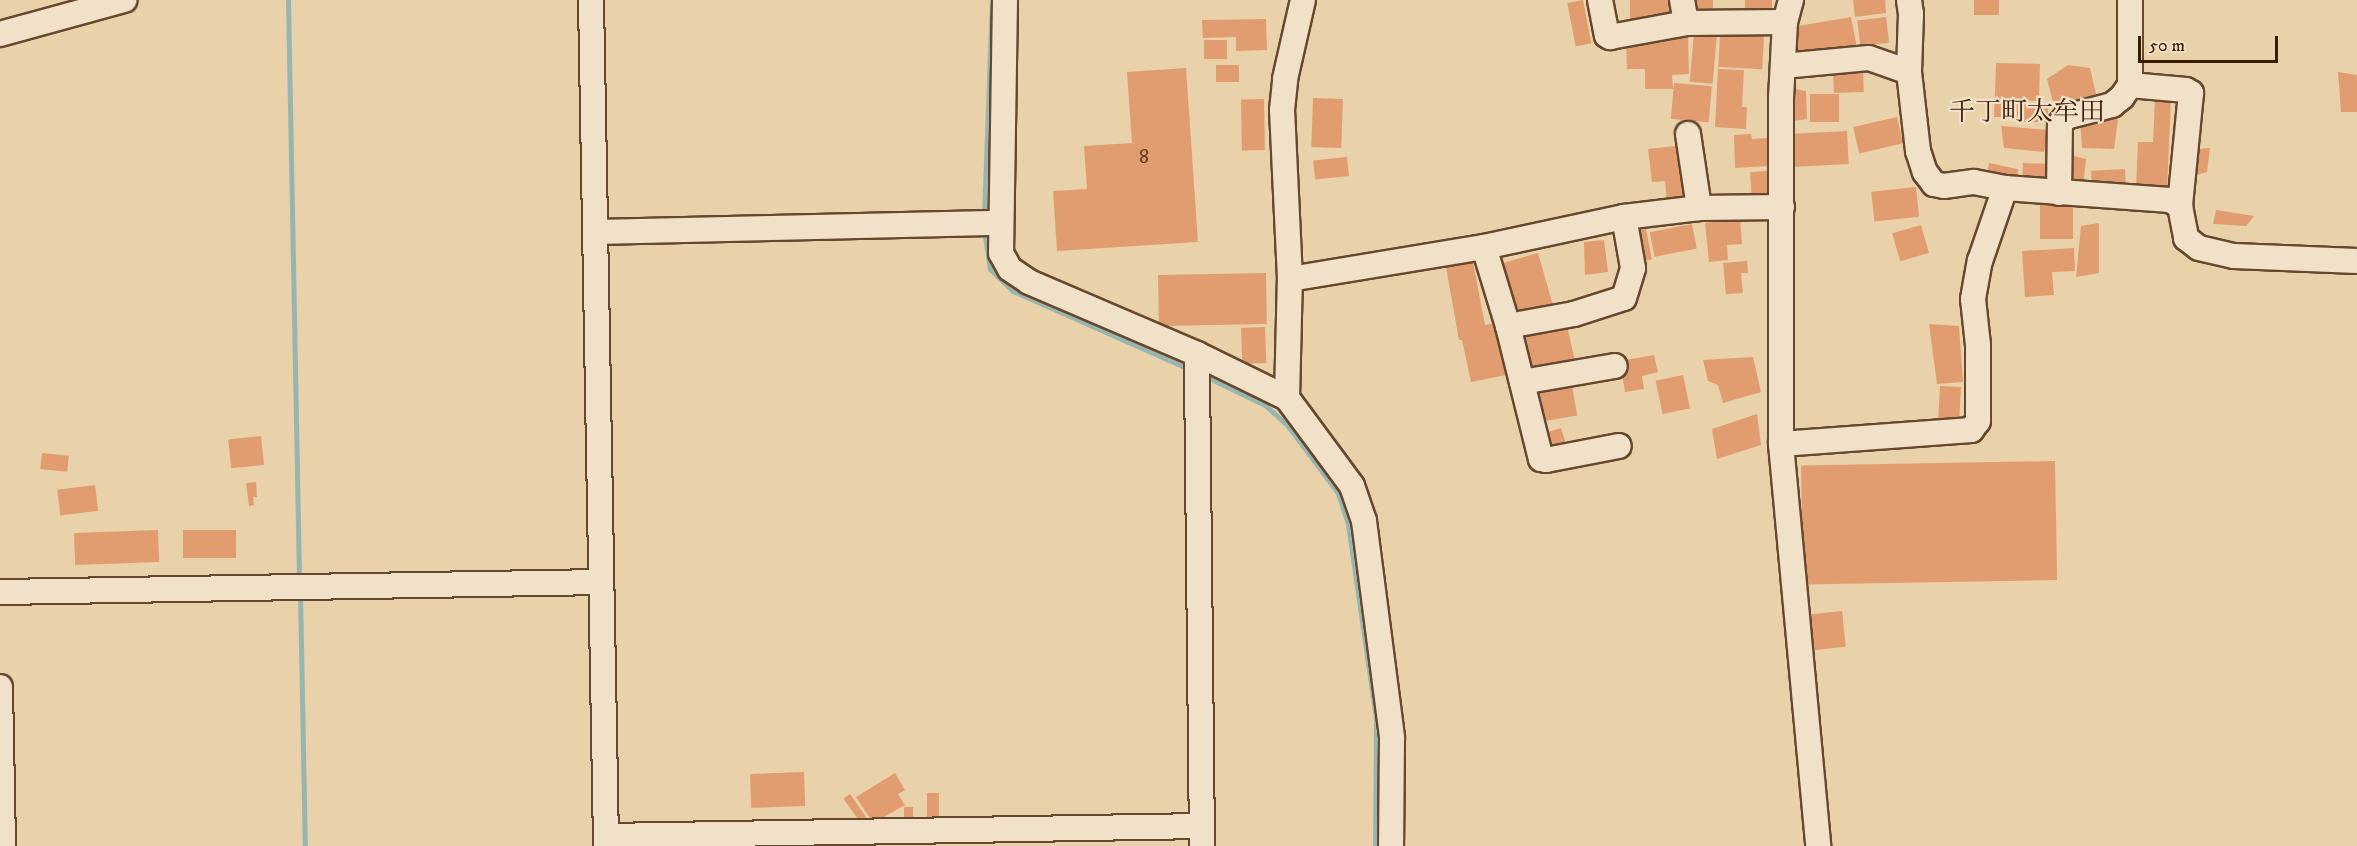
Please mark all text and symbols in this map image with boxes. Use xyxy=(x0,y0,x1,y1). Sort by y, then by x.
scale bar xyxy=(2141,24,2280,62)
text: 50 m xyxy=(2149,35,2185,57)
district label: 千丁町太牟田 xyxy=(1949,97,2105,129)
house number: 8 xyxy=(1139,145,1149,169)

